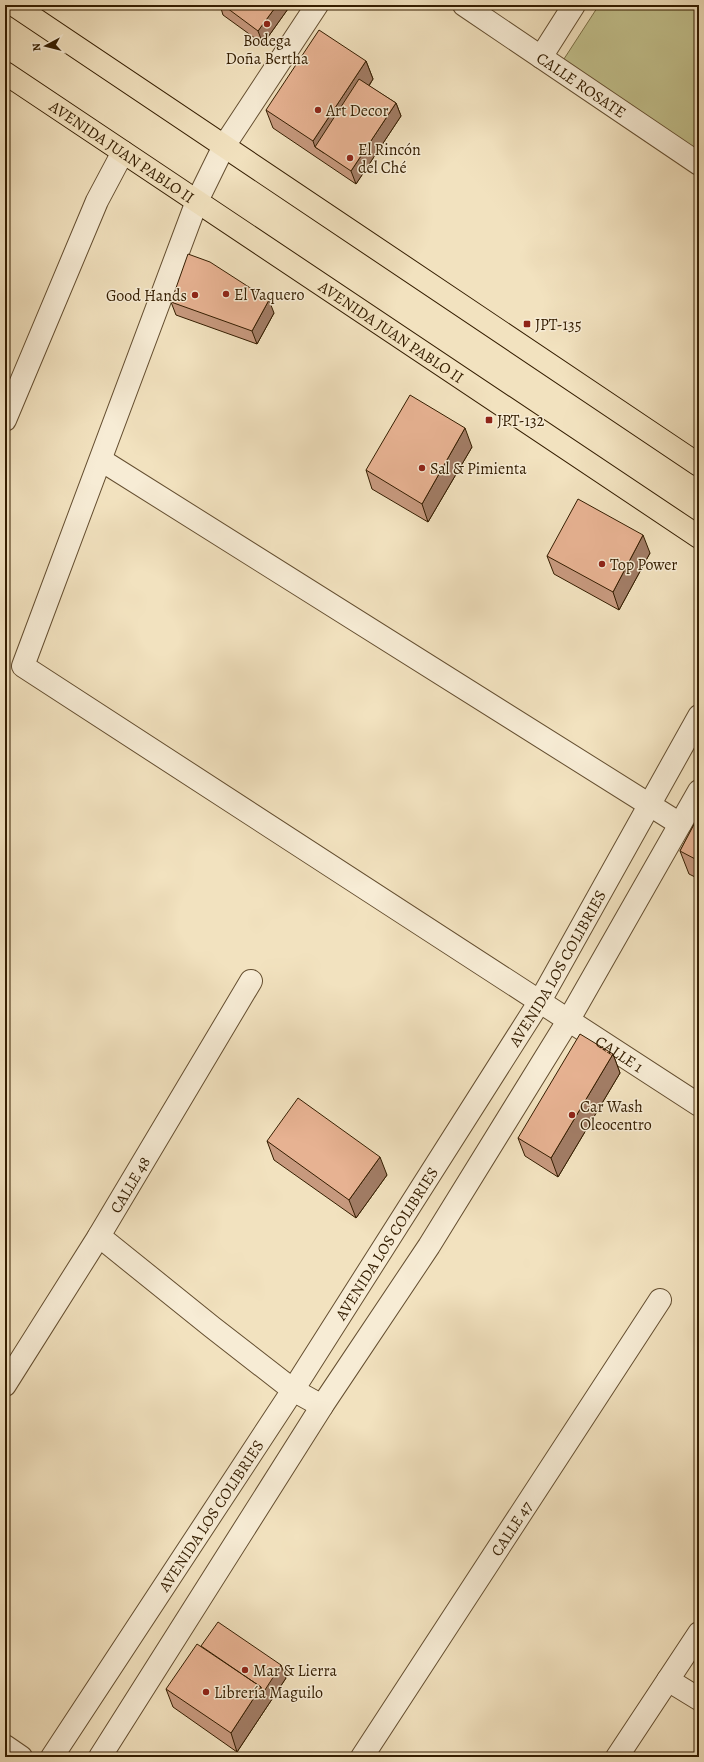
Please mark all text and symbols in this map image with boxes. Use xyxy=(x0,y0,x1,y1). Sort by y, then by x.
marker: Bodega Doña Bertha xyxy=(262,19,272,29)
north arrow xyxy=(26,26,66,66)
place label: Bodega Doña Bertha xyxy=(226,30,309,70)
text: N xyxy=(29,42,45,52)
street label: CALLE ROSATE xyxy=(532,47,630,124)
street label: AVENIDA JUAN PABLO II xyxy=(44,95,198,209)
place label: Art Decor xyxy=(325,100,389,122)
marker: Art Decor xyxy=(313,105,323,115)
place label: El Rincón del Ché xyxy=(358,139,421,179)
marker: El Rincón del Ché xyxy=(345,153,355,163)
street label: AVENIDA JUAN PABLO II xyxy=(313,275,468,389)
place label: El Vaquero xyxy=(234,284,305,306)
place label: Good Hands xyxy=(106,285,187,307)
marker: El Vaquero xyxy=(221,289,231,299)
marker: Good Hands xyxy=(190,290,200,300)
place label: JPT-135 xyxy=(535,314,582,336)
marker: JPT-135 xyxy=(522,319,532,329)
place label: JPT-132 xyxy=(497,410,545,432)
marker: JPT-132 xyxy=(484,415,494,425)
place label: Sal & Pimienta xyxy=(430,458,527,480)
marker: Sal & Pimienta xyxy=(417,463,427,473)
place label: Top Power xyxy=(610,554,678,576)
marker: Top Power xyxy=(597,559,607,569)
street label: AVENIDA LOS COLIBRIES xyxy=(503,886,612,1052)
street label: CALLE 1 xyxy=(591,1031,648,1078)
place label: Car Wash Oleocentro xyxy=(580,1096,652,1136)
marker: Car Wash Oleocentro xyxy=(567,1110,577,1120)
street label: CALLE 48 xyxy=(105,1153,156,1218)
street label: AVENIDA LOS COLIBRIES xyxy=(330,1163,444,1325)
street label: AVENIDA LOS COLIBRIES xyxy=(153,1436,269,1597)
street label: CALLE 47 xyxy=(486,1497,538,1561)
place label: Mar & Lierra xyxy=(253,1660,337,1682)
marker: Mar & Lierra xyxy=(240,1665,250,1675)
place label: Librería Maguilo xyxy=(214,1682,323,1704)
marker: Librería Maguilo xyxy=(201,1687,211,1697)

